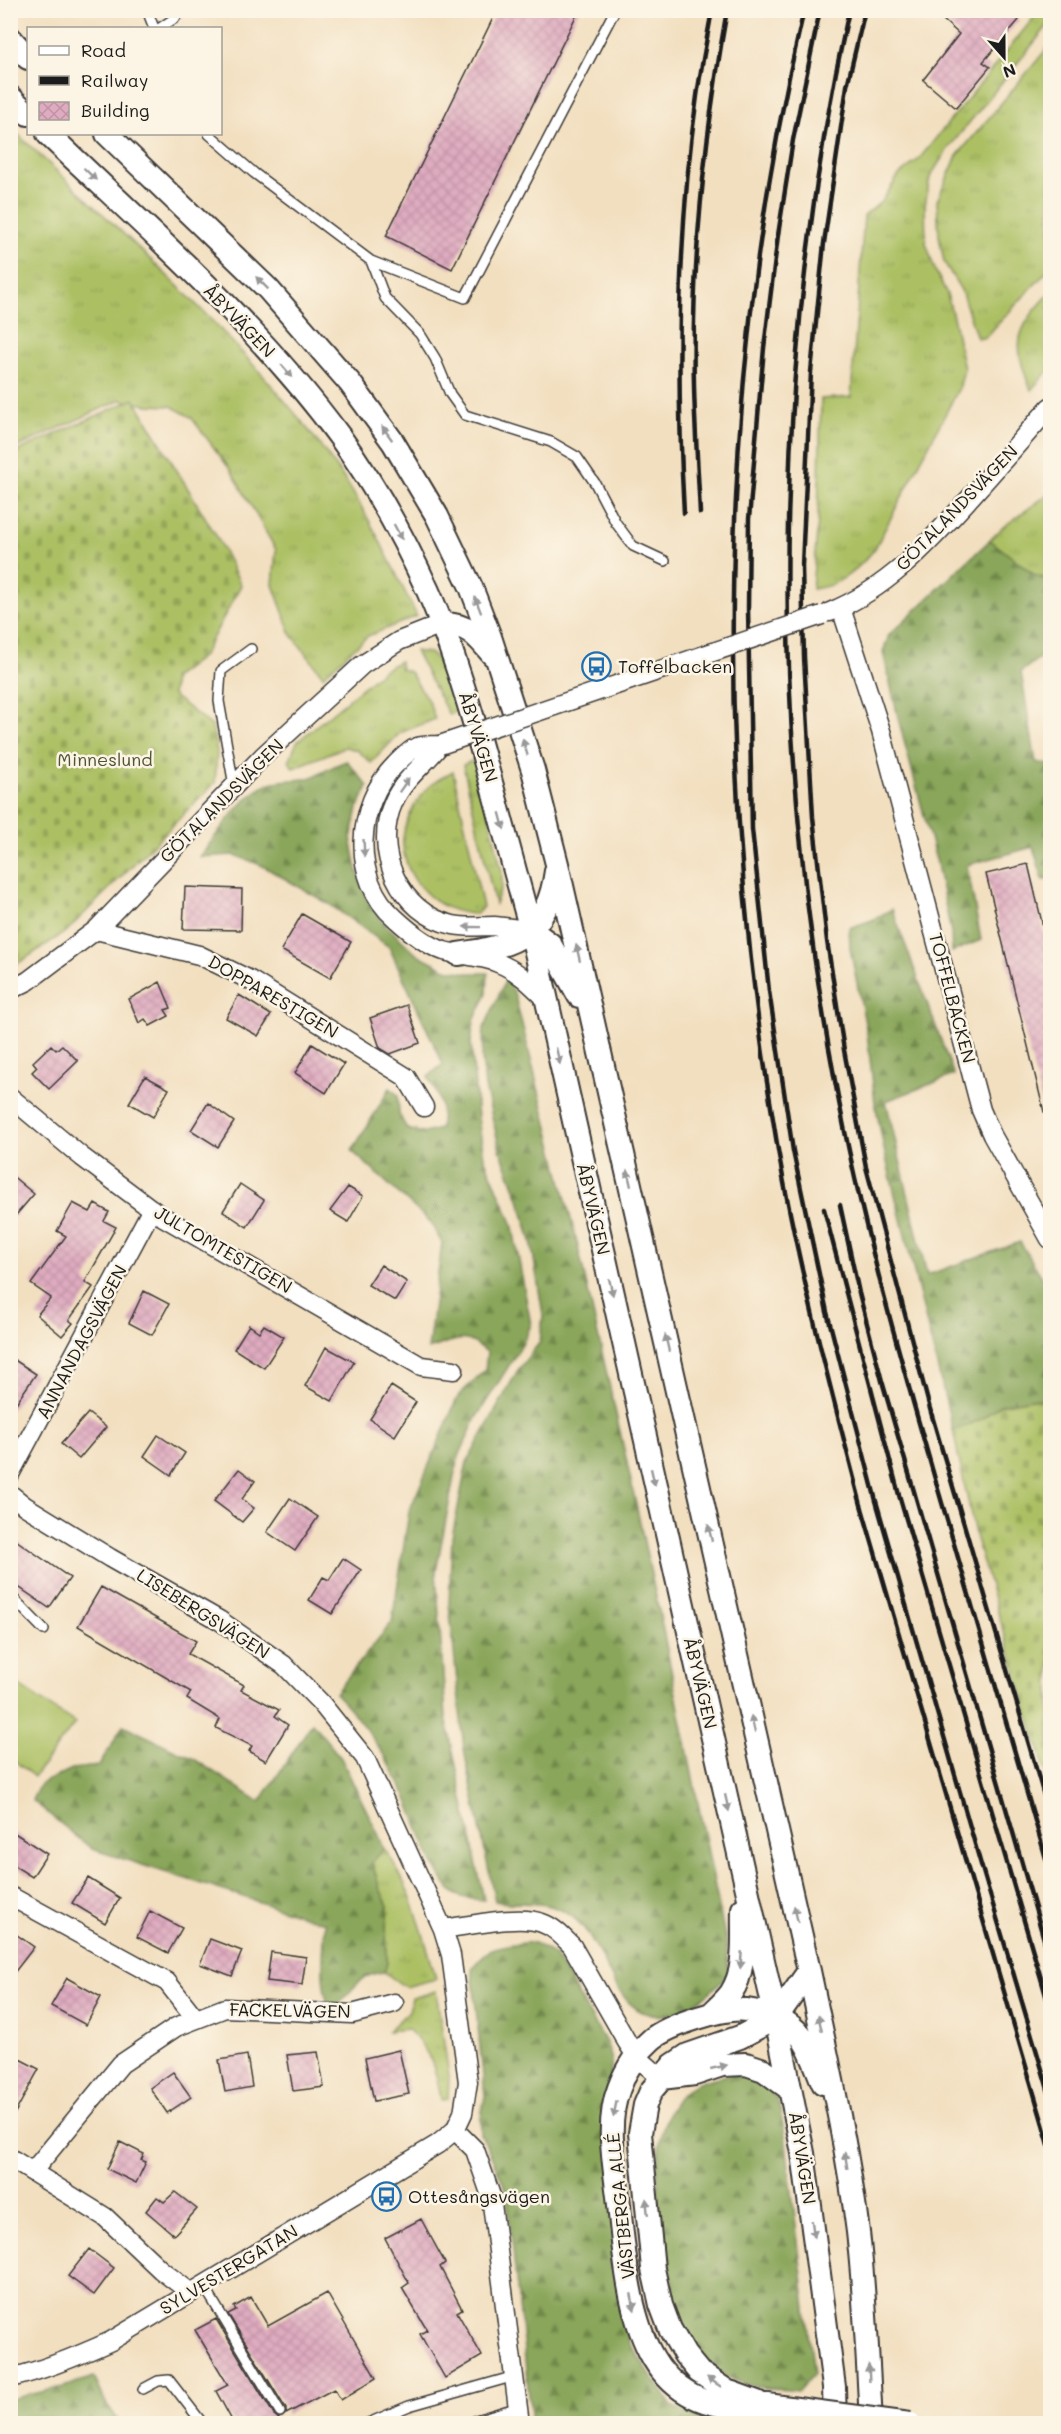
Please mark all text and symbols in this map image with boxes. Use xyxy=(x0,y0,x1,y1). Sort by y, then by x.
legend xyxy=(27,27,222,135)
north arrow xyxy=(974,27,1034,87)
text: Road xyxy=(81,38,126,62)
text: N xyxy=(1000,59,1019,83)
text: Railway xyxy=(81,68,148,92)
text: Building xyxy=(81,98,149,122)
one-way arrow xyxy=(83,167,98,181)
one-way arrow xyxy=(256,277,270,291)
street label: ÅBYVÄGEN xyxy=(199,278,281,362)
one-way arrow xyxy=(281,364,294,379)
one-way arrow xyxy=(381,426,393,442)
street label: GÖTALANDSVÄGEN xyxy=(890,439,1023,575)
one-way arrow xyxy=(393,524,403,541)
one-way arrow xyxy=(473,596,482,614)
bus stop icon: Toffelbacken xyxy=(581,651,613,683)
place label: Toffelbacken xyxy=(618,654,732,678)
street label: ÅBYVÄGEN xyxy=(454,688,504,785)
street label: GÖTALANDSVÄGEN xyxy=(154,733,288,867)
one-way arrow xyxy=(520,738,529,756)
park label: Minneslund xyxy=(57,747,153,771)
one-way arrow xyxy=(398,778,410,794)
one-way arrow xyxy=(497,812,507,830)
one-way arrow xyxy=(360,838,369,857)
one-way arrow xyxy=(463,922,482,931)
street label: TOFFELBACKEN xyxy=(924,930,982,1066)
one-way arrow xyxy=(572,943,582,962)
street label: DOPPARESTIGEN xyxy=(204,949,343,1043)
one-way arrow xyxy=(554,1047,564,1065)
street label: ÅBYVÄGEN xyxy=(572,1160,616,1257)
one-way arrow xyxy=(624,1168,633,1187)
street label: JULTOMTESTIGEN xyxy=(150,1200,297,1298)
street label: ANNANDAGSVÄGEN xyxy=(30,1260,132,1423)
one-way arrow xyxy=(606,1278,616,1296)
one-way arrow xyxy=(661,1334,671,1353)
one-way arrow xyxy=(649,1468,659,1487)
one-way arrow xyxy=(704,1524,714,1543)
street label: LISEBERGSVÄGEN xyxy=(132,1563,275,1664)
street label: ÅBYVÄGEN xyxy=(679,1634,723,1731)
one-way arrow xyxy=(748,1714,757,1733)
one-way arrow xyxy=(722,1794,732,1812)
one-way arrow xyxy=(791,1905,801,1923)
one-way arrow xyxy=(736,1950,746,1969)
street label: FACKELVÄGEN xyxy=(229,1997,351,2023)
one-way arrow xyxy=(815,2013,824,2032)
one-way arrow xyxy=(710,2062,728,2072)
one-way arrow xyxy=(610,2100,619,2119)
street label: ÅBYVÄGEN xyxy=(784,2110,822,2206)
street label: VÄSTBERGA ALLÉ xyxy=(600,2132,640,2280)
one-way arrow xyxy=(842,2151,851,2170)
bus stop icon: Ottesångsvägen xyxy=(371,2181,403,2213)
place label: Ottesångsvägen xyxy=(408,2184,550,2208)
one-way arrow xyxy=(642,2197,651,2216)
street label: SYLVESTERGATAN xyxy=(155,2218,302,2320)
one-way arrow xyxy=(809,2220,818,2239)
one-way arrow xyxy=(629,2293,639,2312)
one-way arrow xyxy=(864,2364,873,2383)
one-way arrow xyxy=(706,2376,722,2387)

